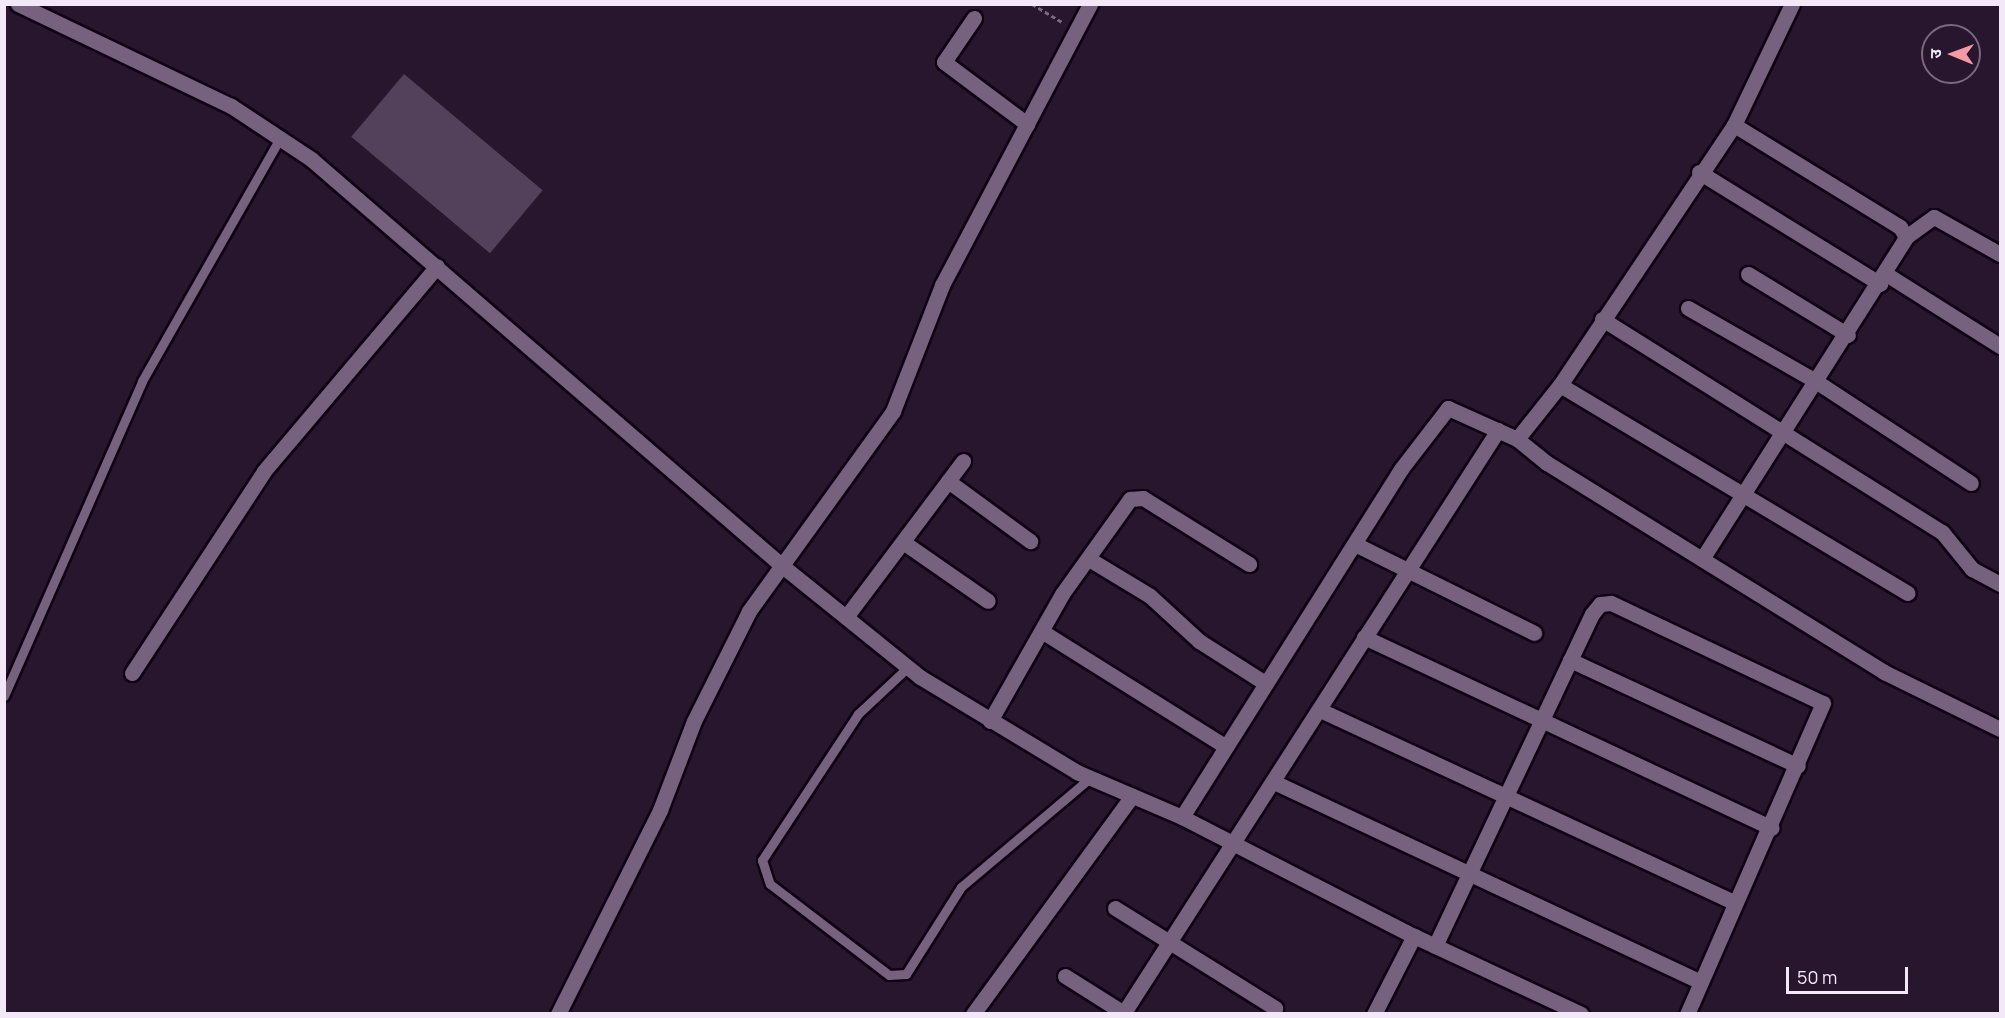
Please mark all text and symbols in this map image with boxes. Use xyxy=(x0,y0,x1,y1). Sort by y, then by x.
north arrow xyxy=(1921,24,1981,84)
text: उ xyxy=(1924,49,1946,59)
scale bar xyxy=(1789,955,1910,993)
text: 50 m xyxy=(1797,965,1837,989)

